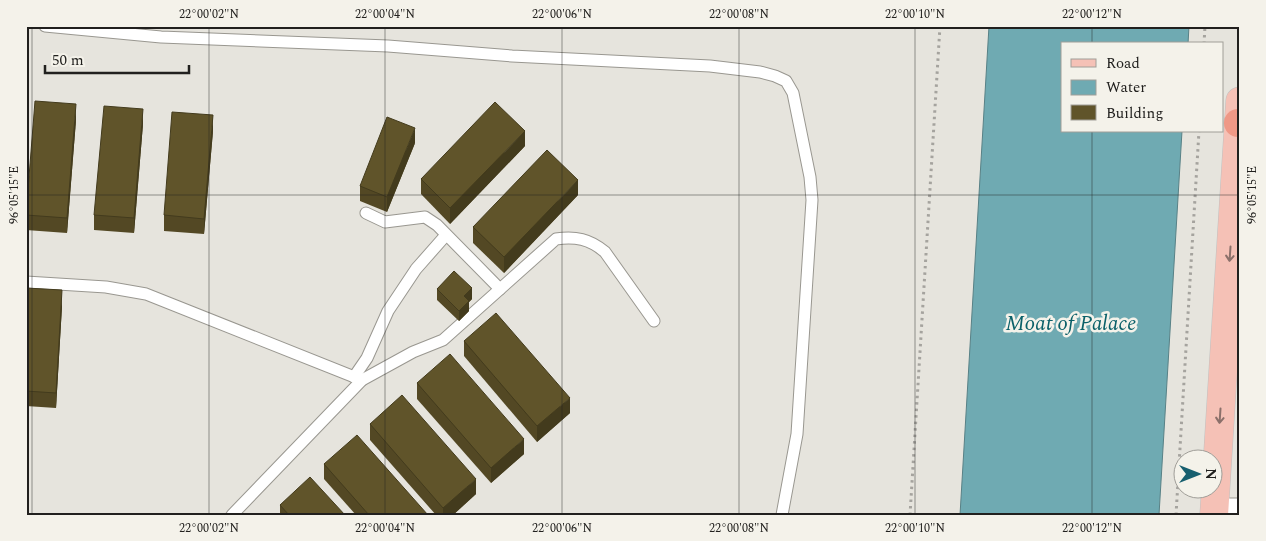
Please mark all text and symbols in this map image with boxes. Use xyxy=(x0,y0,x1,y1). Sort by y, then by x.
text: 22°00'02"N xyxy=(179,5,239,24)
text: 22°00'04"N xyxy=(355,5,415,24)
text: 22°00'06"N xyxy=(532,5,592,24)
text: 22°00'08"N xyxy=(709,5,769,24)
text: 22°00'10"N xyxy=(885,5,945,24)
text: 22°00'12"N xyxy=(1062,5,1122,24)
scale bar xyxy=(45,42,189,74)
legend xyxy=(1061,42,1224,132)
text: 50 m xyxy=(52,49,84,72)
text: Road xyxy=(1106,52,1140,75)
text: Water xyxy=(1106,76,1146,99)
text: Building xyxy=(1106,102,1163,125)
text: 96°05'15"E xyxy=(5,166,24,224)
text: 96°05'15"E xyxy=(1243,166,1262,224)
one-way arrow xyxy=(1226,246,1235,262)
water label: Moat of Palace xyxy=(1006,308,1136,340)
one-way arrow xyxy=(1216,408,1225,424)
north arrow xyxy=(1174,448,1224,498)
text: N xyxy=(1200,468,1221,480)
text: 22°00'02"N xyxy=(179,519,239,538)
text: 22°00'04"N xyxy=(355,519,415,538)
text: 22°00'06"N xyxy=(532,519,592,538)
text: 22°00'08"N xyxy=(709,519,769,538)
text: 22°00'10"N xyxy=(885,519,945,538)
text: 22°00'12"N xyxy=(1062,519,1122,538)

